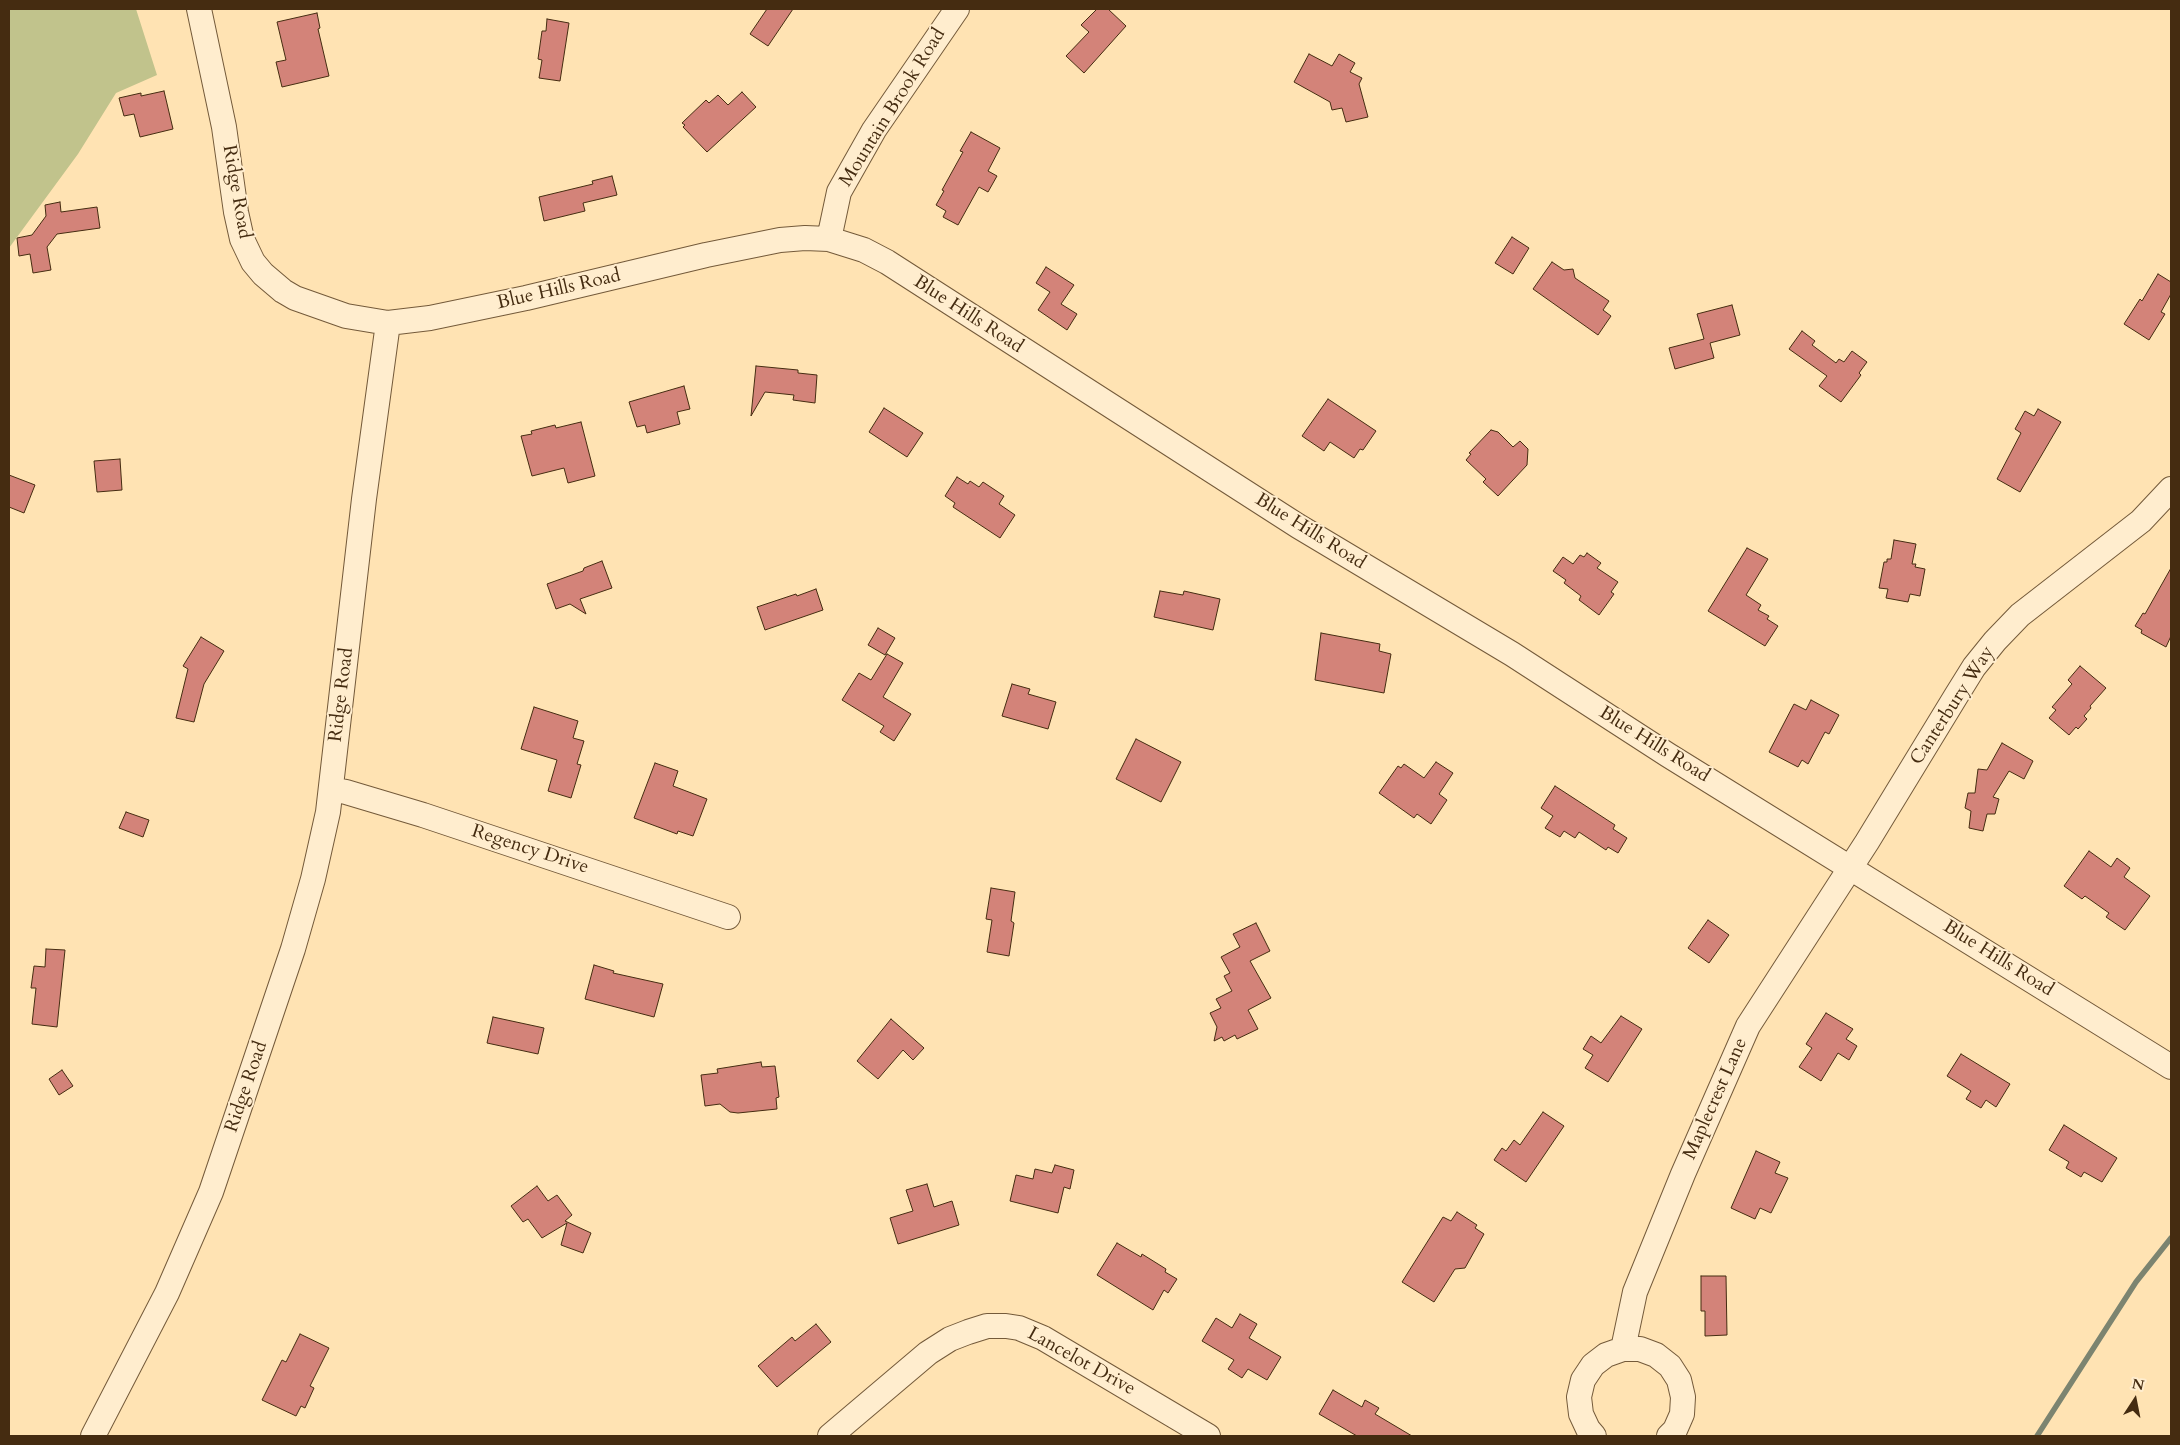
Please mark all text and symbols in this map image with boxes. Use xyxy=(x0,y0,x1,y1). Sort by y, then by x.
street label: Mountain Brook Road xyxy=(835,25,951,191)
street label: Ridge Road xyxy=(217,143,255,241)
street label: Blue Hills Road xyxy=(495,265,623,315)
street label: Blue Hills Road xyxy=(909,271,1027,359)
street label: Blue Hills Road xyxy=(1251,489,1369,575)
street label: Canterbury Way xyxy=(1906,642,2000,770)
street label: Ridge Road xyxy=(325,647,359,743)
street label: Blue Hills Road xyxy=(1595,702,1713,788)
street label: Regency Drive xyxy=(469,820,591,880)
street label: Blue Hills Road xyxy=(1939,916,2057,1002)
street label: Maplecrest Lane xyxy=(1679,1035,1753,1163)
street label: Ridge Road xyxy=(221,1038,273,1136)
street label: Lancelot Drive xyxy=(1023,1323,1139,1401)
text: N xyxy=(2130,1374,2146,1395)
north arrow xyxy=(2110,1375,2160,1425)

